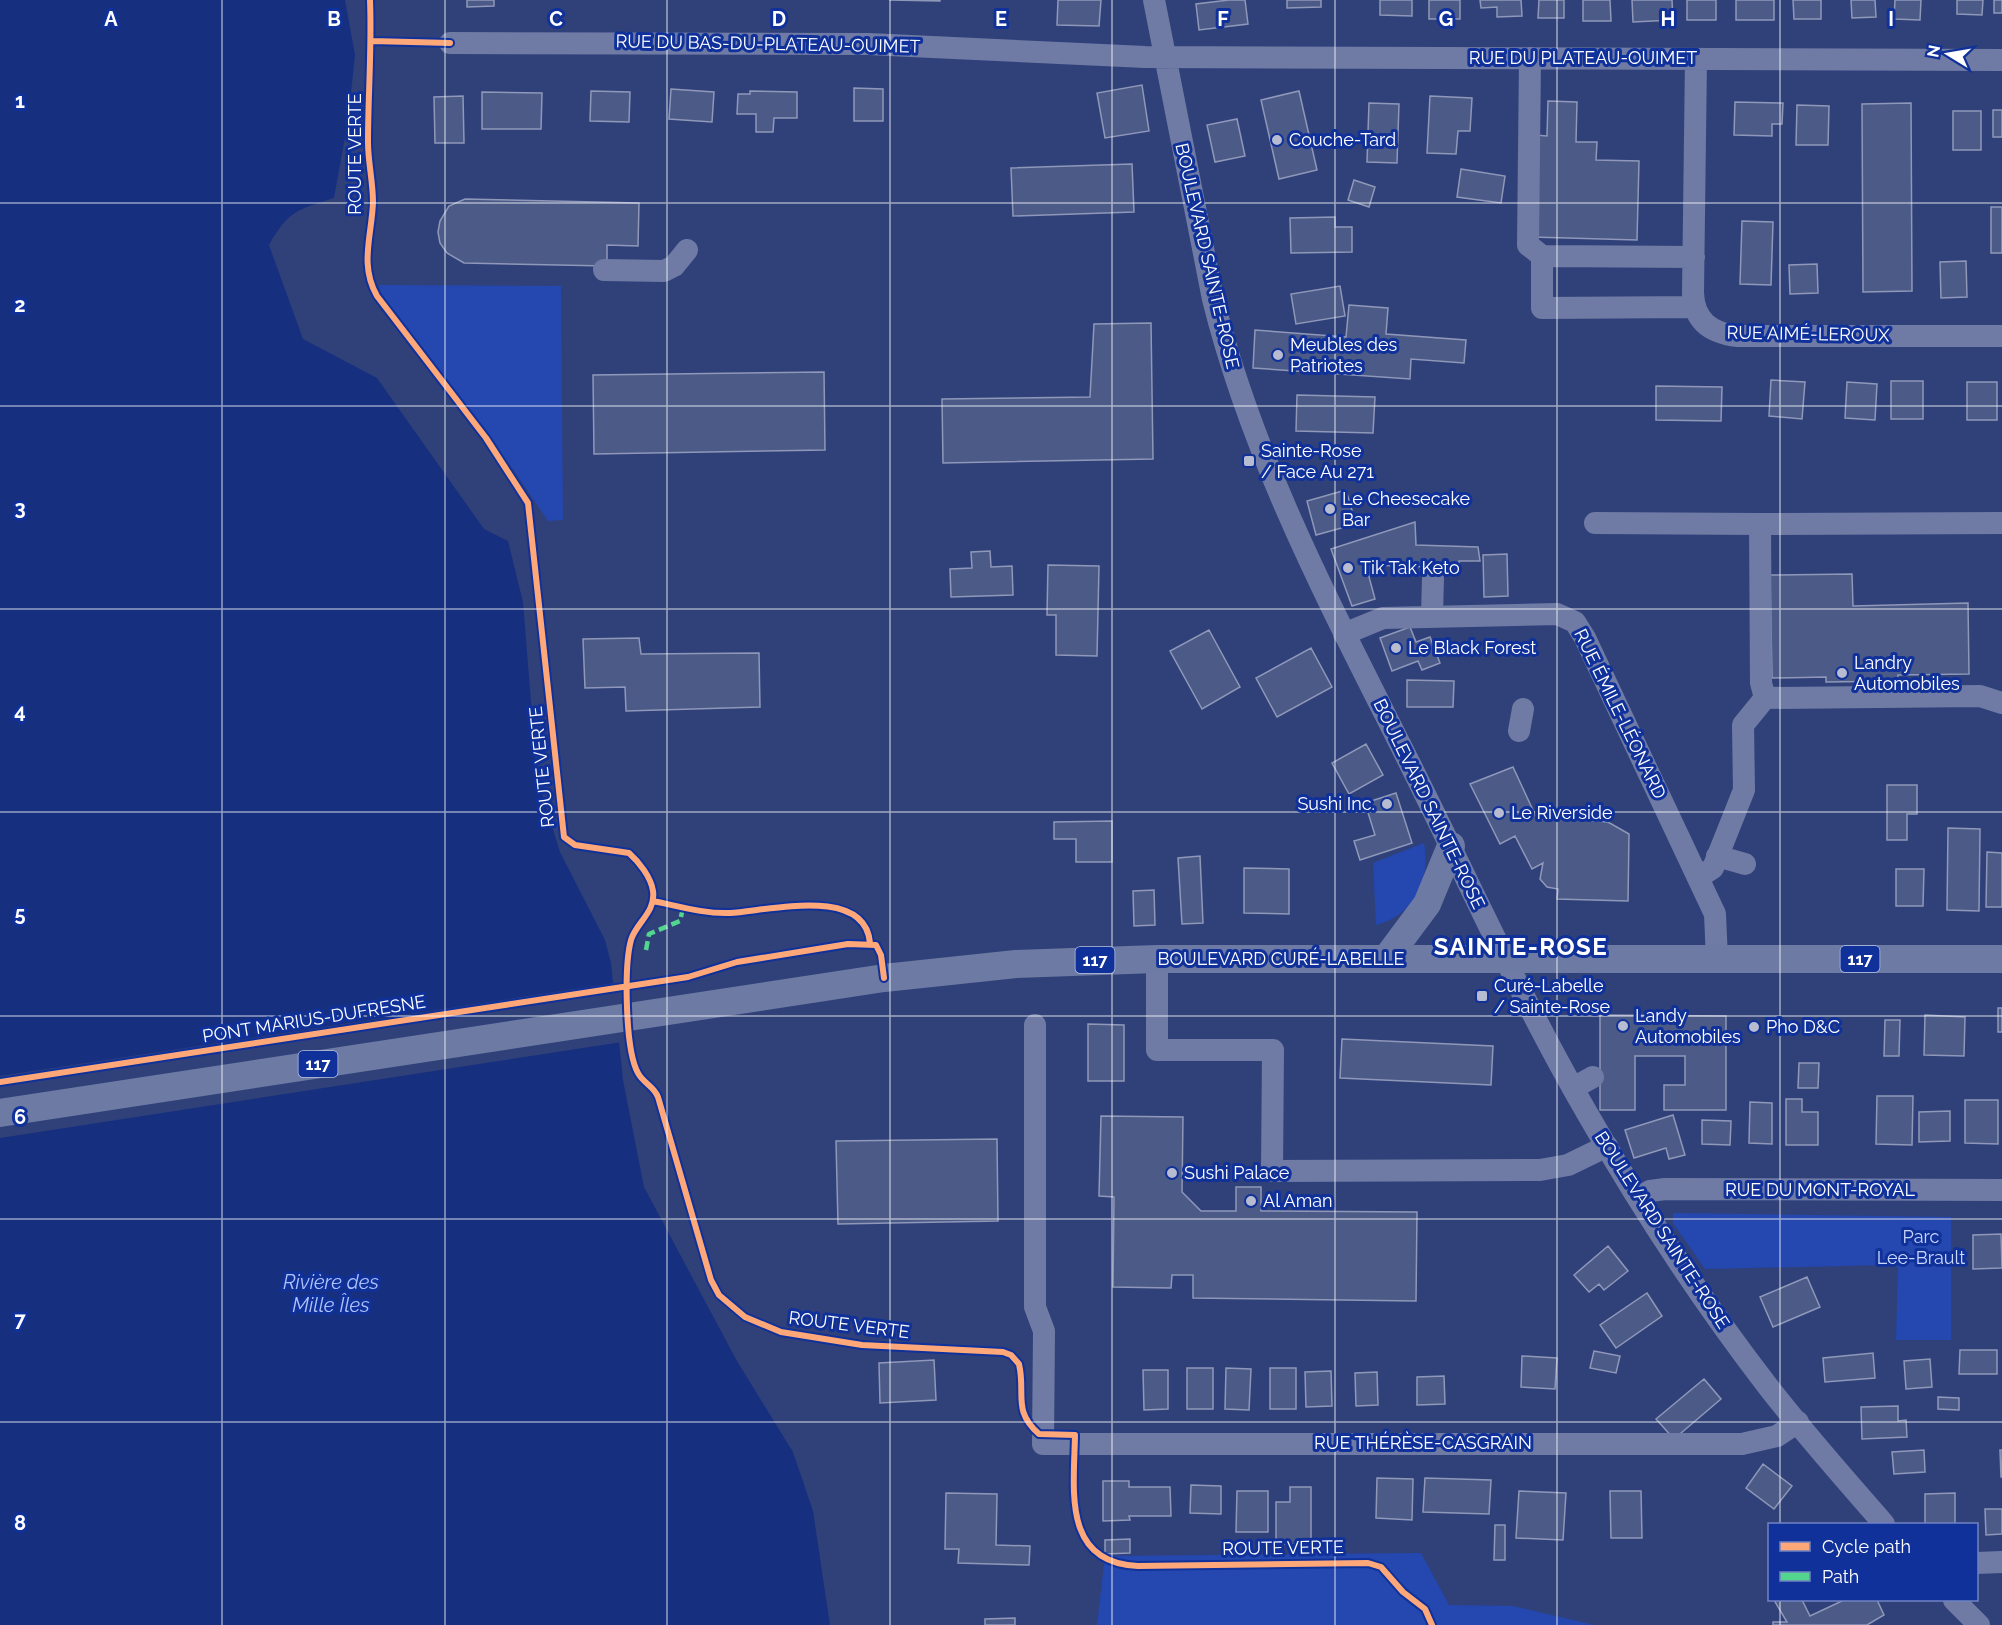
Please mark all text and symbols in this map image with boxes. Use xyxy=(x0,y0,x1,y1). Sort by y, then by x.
text: A xyxy=(104,7,118,31)
text: B xyxy=(327,7,341,31)
text: C xyxy=(549,7,563,31)
text: D xyxy=(772,7,786,31)
text: E xyxy=(995,7,1007,31)
text: F xyxy=(1217,7,1229,31)
text: G xyxy=(1439,7,1453,31)
text: H xyxy=(1661,7,1675,31)
text: I xyxy=(1888,7,1894,31)
north arrow xyxy=(1918,24,1978,84)
street label: RUE DU BAS-DU-PLATEAU-OUIMET xyxy=(615,30,921,57)
text: N xyxy=(1923,43,1944,59)
street label: RUE DU PLATEAU-OUIMET xyxy=(1469,47,1697,68)
text: 1 xyxy=(15,89,25,113)
street label: ROUTE VERTE xyxy=(344,93,365,215)
place label: Couche-Tard xyxy=(1289,129,1396,150)
marker: Couche-Tard xyxy=(1270,133,1284,147)
street label: BOULEVARD SAINTE-ROSE xyxy=(1171,141,1244,371)
text: 2 xyxy=(14,293,26,317)
street label: RUE AIMÉ-LEROUX xyxy=(1726,321,1890,345)
place label: Meubles des Patriotes xyxy=(1290,334,1398,376)
marker: Meubles des Patriotes xyxy=(1271,348,1285,362)
place label: Sainte-Rose / Face Au 271 xyxy=(1261,440,1374,482)
marker: Sainte-Rose / Face Au 271 xyxy=(1242,454,1256,468)
place label: Le Cheesecake Bar xyxy=(1342,488,1470,530)
text: 3 xyxy=(14,496,26,520)
marker: Le Cheesecake Bar xyxy=(1323,502,1337,516)
place label: Tik Tak Keto xyxy=(1360,557,1460,578)
marker: Tik Tak Keto xyxy=(1341,561,1355,575)
street label: RUE ÉMILE-LÉONARD xyxy=(1570,625,1672,802)
place label: Le Black Forest xyxy=(1408,637,1536,658)
marker: Le Black Forest xyxy=(1389,641,1403,655)
place label: Landry Automobiles xyxy=(1854,652,1960,694)
marker: Landry Automobiles xyxy=(1835,666,1849,680)
street label: BOULEVARD SAINTE-ROSE xyxy=(1369,695,1490,912)
text: 4 xyxy=(14,699,26,723)
street label: ROUTE VERTE xyxy=(525,705,558,829)
place label: Sushi Inc. xyxy=(1297,793,1375,814)
marker: Sushi Inc. xyxy=(1380,797,1394,811)
place label: Le Riverside xyxy=(1511,802,1613,823)
marker: Le Riverside xyxy=(1492,806,1506,820)
text: 5 xyxy=(14,902,26,926)
district label: SAINTE-ROSE xyxy=(1434,932,1608,961)
road number: 117 xyxy=(1840,946,1880,972)
road number: 117 xyxy=(1076,947,1114,973)
street label: BOULEVARD CURÉ-LABELLE xyxy=(1158,947,1404,969)
place label: Curé-Labelle / Sainte-Rose xyxy=(1494,975,1610,1017)
marker: Curé-Labelle / Sainte-Rose xyxy=(1475,989,1489,1003)
street label: PONT MARIUS-DUFRESNE xyxy=(201,990,427,1047)
place label: Landy Automobiles xyxy=(1635,1005,1741,1047)
place label: Pho D&C xyxy=(1766,1016,1840,1037)
marker: Landy Automobiles xyxy=(1616,1019,1630,1033)
marker: Pho D&C xyxy=(1747,1020,1761,1034)
road number: 117 xyxy=(298,1051,338,1077)
text: 6 xyxy=(14,1105,26,1129)
street label: BOULEVARD SAINTE-ROSE xyxy=(1591,1127,1734,1332)
place label: Sushi Palace xyxy=(1184,1162,1290,1183)
marker: Sushi Palace xyxy=(1165,1166,1179,1180)
street label: RUE DU MONT-ROYAL xyxy=(1725,1179,1915,1200)
place label: Al Aman xyxy=(1263,1190,1333,1211)
marker: Al Aman xyxy=(1244,1194,1258,1208)
park label: Parc Lee-Brault xyxy=(1877,1226,1965,1268)
water label: Rivière des Mille Îles xyxy=(283,1270,380,1317)
street label: ROUTE VERTE xyxy=(787,1307,911,1342)
text: 7 xyxy=(14,1308,26,1332)
street label: RUE THÉRÈSE-CASGRAIN xyxy=(1314,1431,1532,1453)
text: 8 xyxy=(14,1511,26,1535)
legend xyxy=(1768,1523,1978,1601)
street label: ROUTE VERTE xyxy=(1222,1536,1344,1559)
text: Cycle path xyxy=(1822,1536,1911,1557)
text: Path xyxy=(1822,1566,1859,1587)

